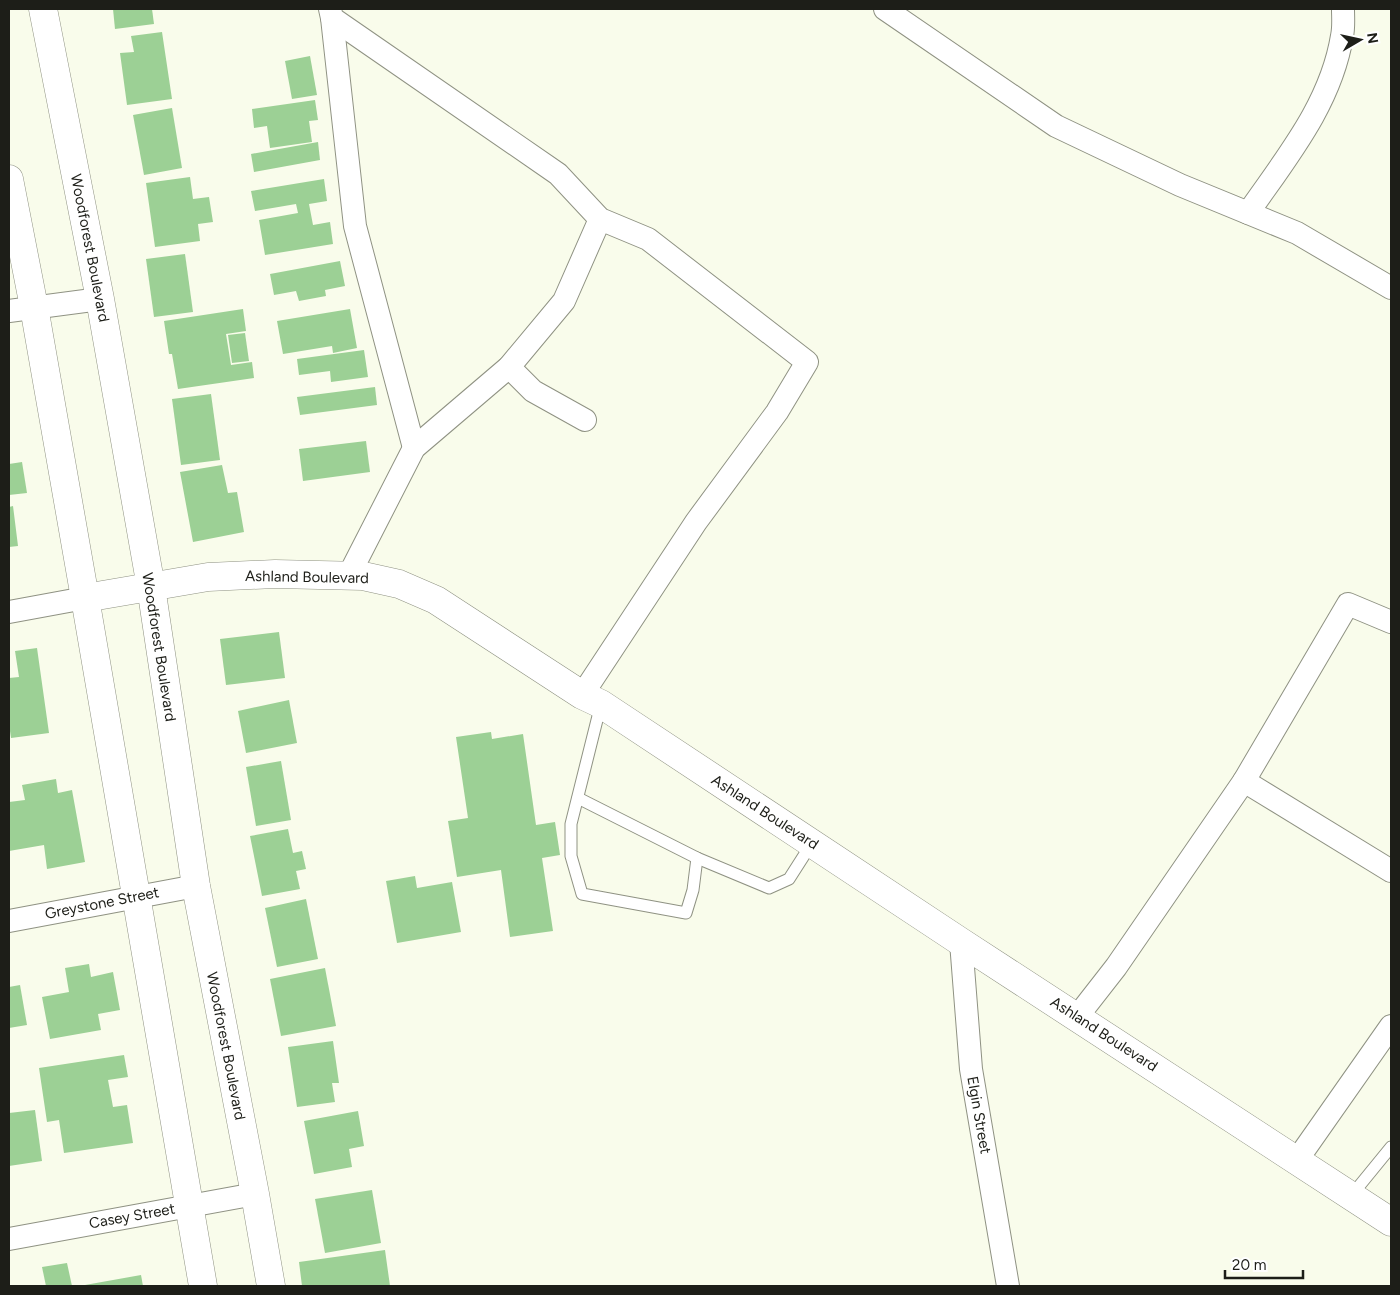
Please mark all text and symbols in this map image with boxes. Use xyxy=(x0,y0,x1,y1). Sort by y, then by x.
north arrow xyxy=(1335,15,1385,65)
text: N xyxy=(1363,31,1382,45)
street label: Woodforest Boulevard xyxy=(67,172,113,324)
street label: Ashland Boulevard xyxy=(245,567,369,587)
street label: Woodforest Boulevard xyxy=(138,571,180,723)
street label: Ashland Boulevard xyxy=(708,771,822,853)
street label: Greystone Street xyxy=(43,883,161,923)
street label: Woodforest Boulevard xyxy=(203,970,249,1122)
street label: Ashland Boulevard xyxy=(1047,993,1161,1075)
street label: Elgin Street xyxy=(963,1075,995,1156)
street label: Casey Street xyxy=(88,1200,177,1232)
scale bar xyxy=(1225,1248,1302,1280)
text: 20 m xyxy=(1232,1256,1266,1274)

